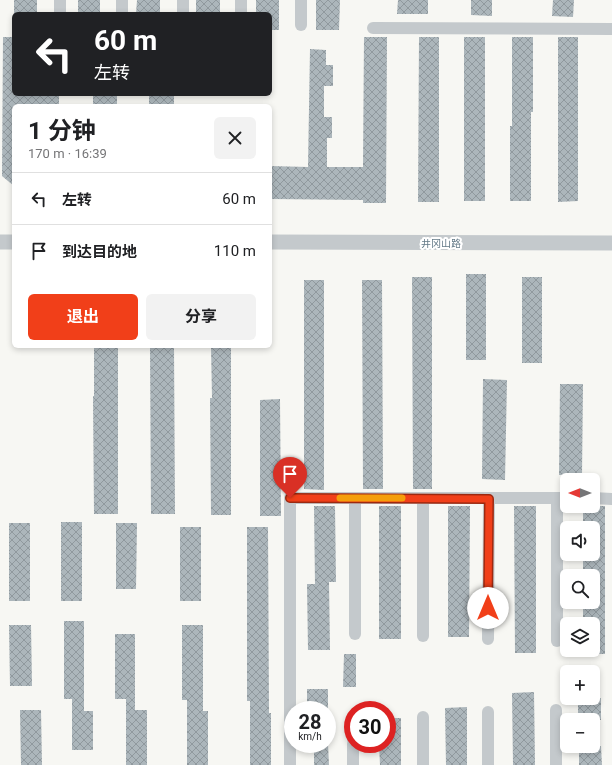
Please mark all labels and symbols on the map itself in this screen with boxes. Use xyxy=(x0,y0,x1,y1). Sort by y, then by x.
street label: 井冈山路 xyxy=(421,238,461,249)
pin xyxy=(273,457,307,498)
north arrow xyxy=(560,473,600,513)
position arrow xyxy=(467,587,509,629)
speed limit sign: 30 xyxy=(344,701,396,753)

